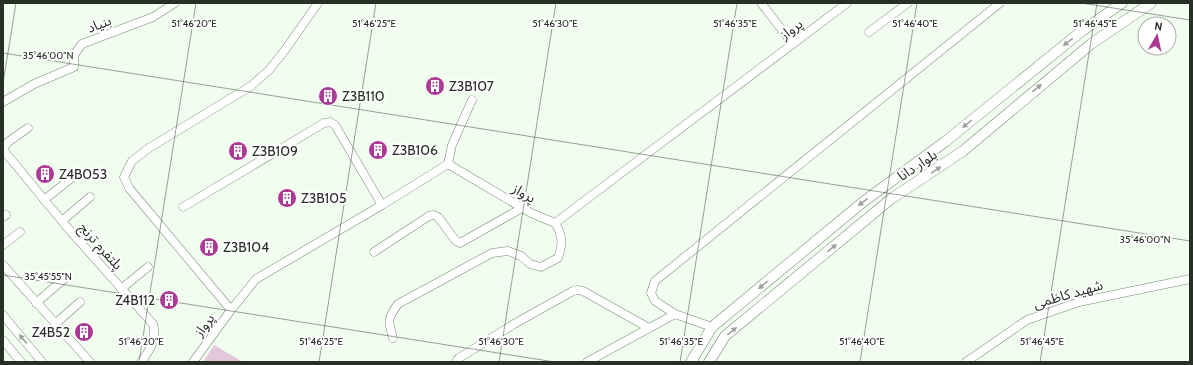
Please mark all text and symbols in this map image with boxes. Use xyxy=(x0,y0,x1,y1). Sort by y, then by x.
street label: بنیاد xyxy=(84,11,114,37)
street label: پرواز xyxy=(775,14,807,45)
north arrow xyxy=(1137,16,1177,56)
text: 51°46'20"E xyxy=(171,17,217,30)
text: 51°46'25"E xyxy=(352,17,396,30)
text: 51°46'30"E xyxy=(532,17,578,30)
text: 51°46'35"E xyxy=(713,17,757,30)
text: 51°46'40"E xyxy=(892,17,938,30)
text: 51°46'45"E xyxy=(1073,17,1118,30)
text: N xyxy=(1154,19,1164,34)
one-way arrow xyxy=(1062,38,1073,47)
text: 35°46'00"N xyxy=(23,49,73,62)
building icon: Z3B107 xyxy=(424,75,446,97)
place label: Z3B107 xyxy=(449,77,494,95)
one-way arrow xyxy=(1032,84,1042,93)
building icon: Z3B110 xyxy=(317,85,339,107)
place label: Z3B110 xyxy=(342,87,385,105)
one-way arrow xyxy=(961,119,972,128)
building icon: Z3B106 xyxy=(367,139,389,161)
building icon: Z3B109 xyxy=(227,140,249,162)
place label: Z3B106 xyxy=(392,141,438,159)
place label: Z3B109 xyxy=(252,142,298,160)
street label: بلوار دانا xyxy=(894,145,940,185)
building icon: Z4B053 xyxy=(34,163,56,185)
place label: Z4B053 xyxy=(59,165,107,183)
one-way arrow xyxy=(930,166,941,173)
street label: پرواز xyxy=(507,179,539,208)
building icon: Z3B105 xyxy=(276,187,298,209)
place label: Z3B105 xyxy=(301,189,347,207)
one-way arrow xyxy=(858,198,869,207)
street label: پلتفرم ترنج xyxy=(74,219,127,275)
text: 35°46'00"N xyxy=(1120,233,1170,246)
building icon: Z3B104 xyxy=(198,236,220,258)
place label: Z3B104 xyxy=(223,238,269,256)
one-way arrow xyxy=(827,244,838,253)
text: 35°45'55"N xyxy=(24,270,72,283)
street label: شهید کاظمی xyxy=(1031,275,1105,313)
one-way arrow xyxy=(757,281,768,290)
building icon: Z4B112 xyxy=(158,289,180,311)
place label: Z4B112 xyxy=(115,291,155,309)
street label: پرواز xyxy=(189,310,219,342)
building icon: Z4B52 xyxy=(73,321,95,343)
place label: Z4B52 xyxy=(32,323,70,341)
one-way arrow xyxy=(726,326,737,335)
one-way arrow xyxy=(18,333,27,344)
text: 51°46'20"E xyxy=(118,335,164,348)
text: 51°46'25"E xyxy=(299,335,343,348)
text: 51°46'30"E xyxy=(478,335,524,348)
text: 51°46'35"E xyxy=(659,335,703,348)
text: 51°46'40"E xyxy=(839,335,885,348)
text: 51°46'45"E xyxy=(1020,335,1065,348)

